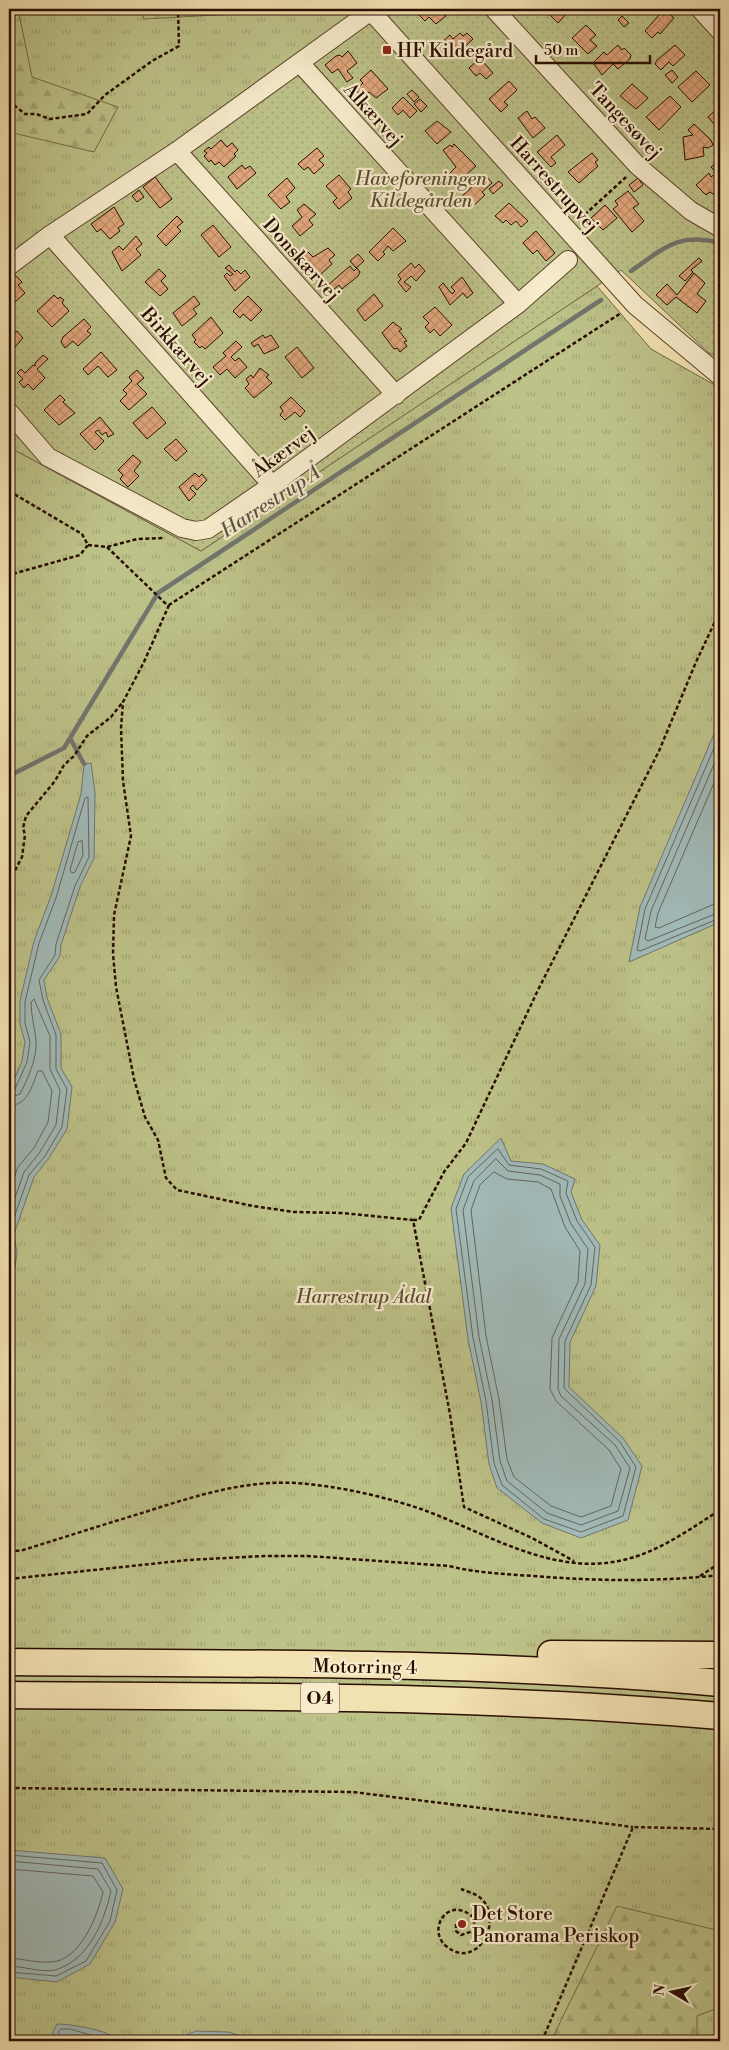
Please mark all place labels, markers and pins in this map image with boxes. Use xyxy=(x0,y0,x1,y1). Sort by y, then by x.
place label: HF Kildegård xyxy=(397,39,513,63)
marker: HF Kildegård xyxy=(381,44,393,56)
place label: Det Store Panorama Periskop xyxy=(472,1902,639,1948)
marker: Det Store Panorama Periskop xyxy=(456,1918,468,1930)

